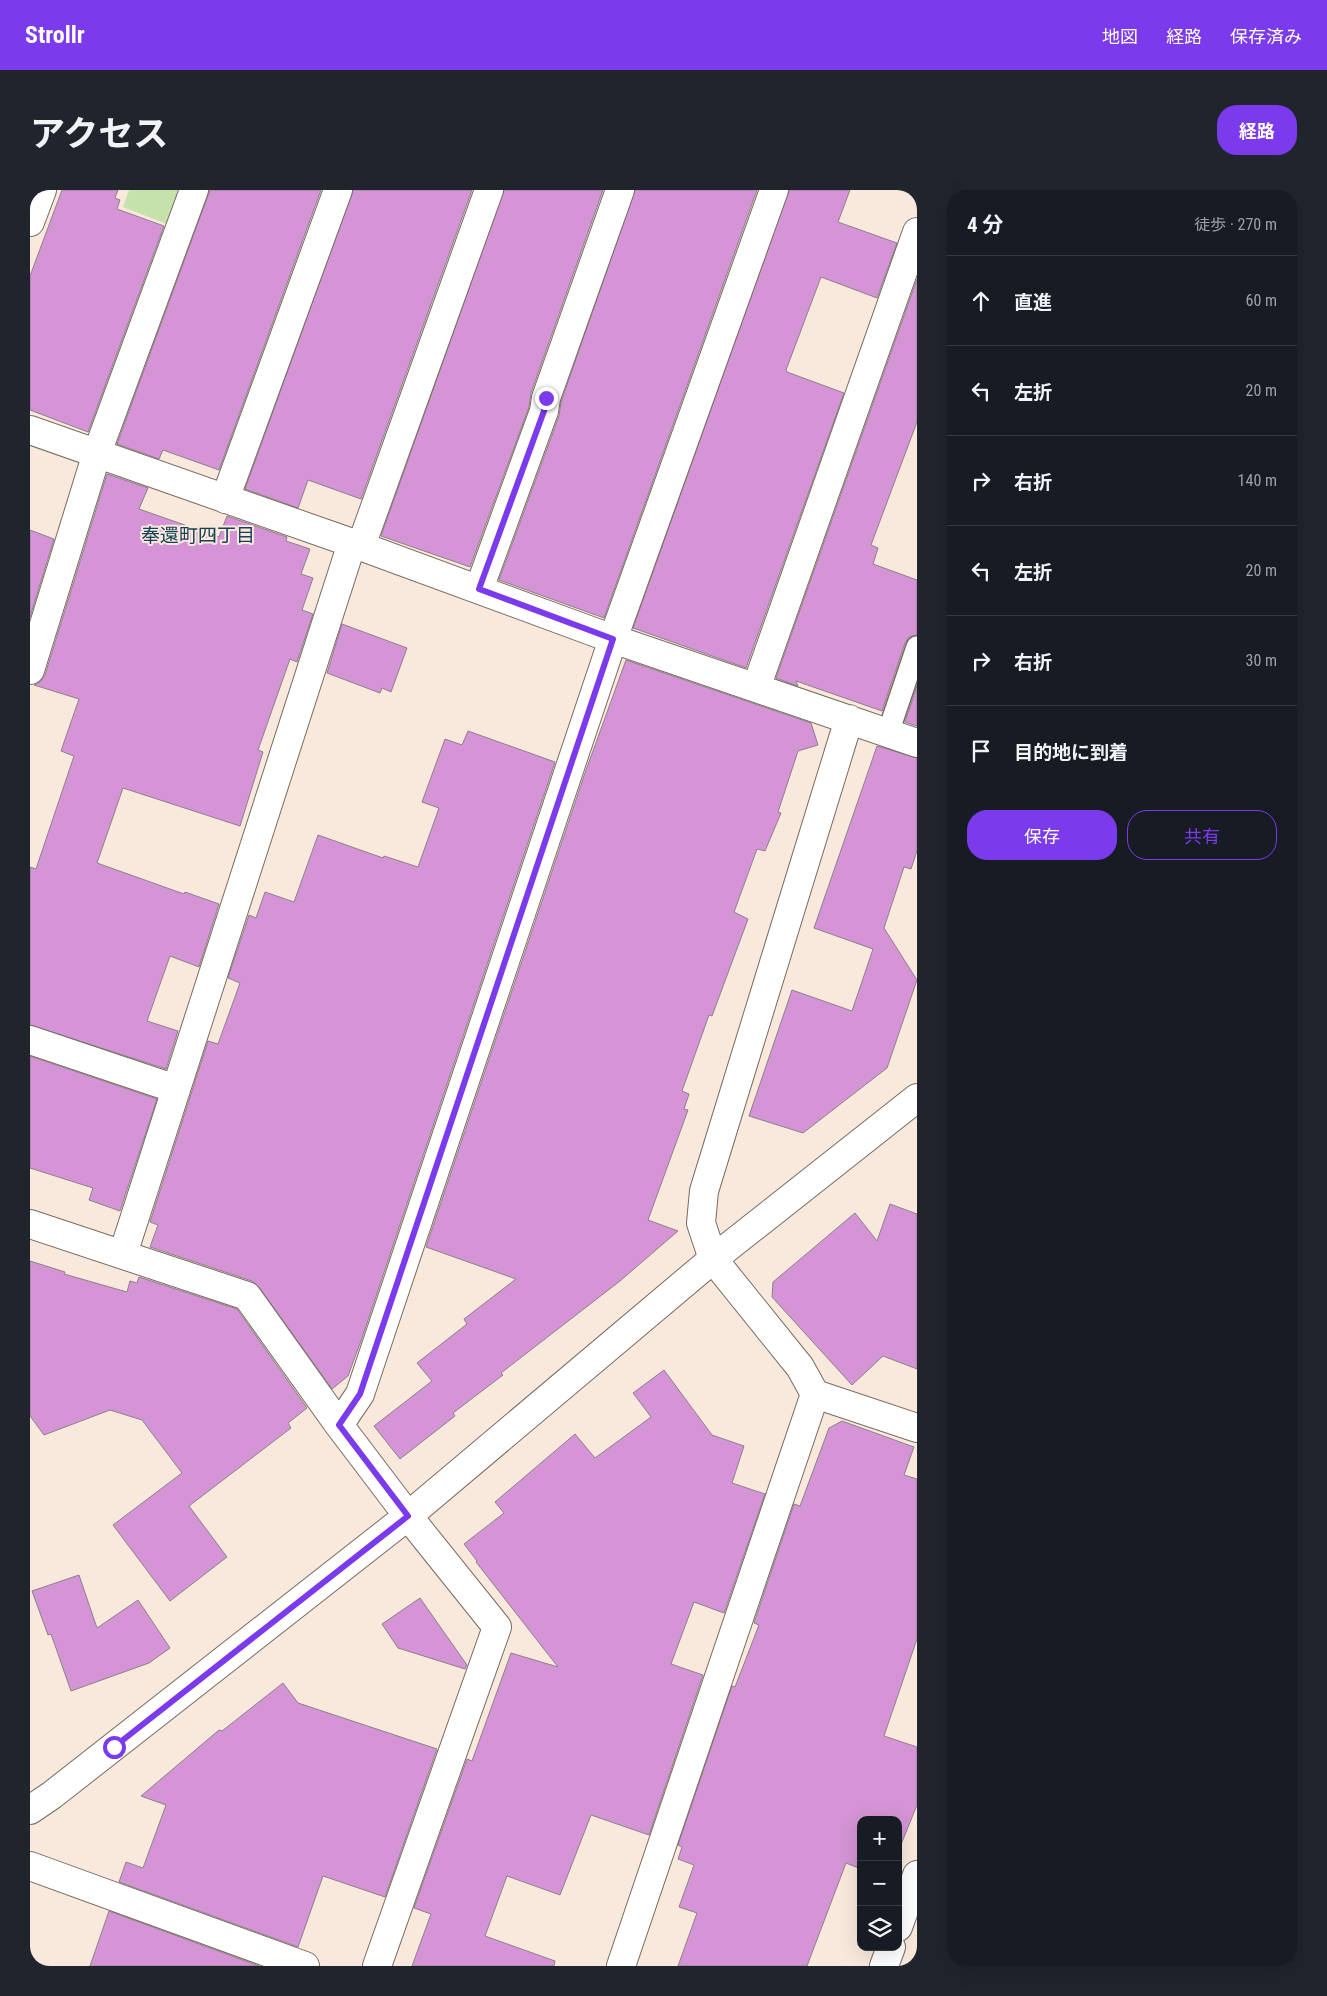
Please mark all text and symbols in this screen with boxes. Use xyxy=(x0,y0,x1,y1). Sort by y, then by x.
text: Strollr xyxy=(25,21,85,49)
text: 地図 xyxy=(1102,26,1138,47)
text: 経路 xyxy=(1166,26,1202,47)
text: 保存済み xyxy=(1230,26,1302,47)
button: 経路 xyxy=(1217,105,1297,155)
text: アクセス xyxy=(30,114,168,155)
text: 4 分 xyxy=(967,213,1003,237)
text: 徒歩 · 270 m xyxy=(1194,215,1277,234)
icon: ahead xyxy=(967,287,995,315)
text: 直進 xyxy=(1014,291,1052,314)
text: 60 m xyxy=(1245,291,1277,310)
icon: left xyxy=(967,377,995,405)
text: 左折 xyxy=(1014,381,1052,404)
text: 20 m xyxy=(1245,381,1277,400)
route end xyxy=(535,387,558,410)
icon: right xyxy=(967,467,995,495)
text: 右折 xyxy=(1014,471,1052,494)
text: 140 m xyxy=(1238,471,1277,490)
district label: 奉還町四丁目 xyxy=(141,524,255,547)
icon: left xyxy=(967,557,995,585)
text: 左折 xyxy=(1014,561,1052,584)
text: 20 m xyxy=(1245,561,1277,580)
icon: right xyxy=(967,647,995,675)
text: 右折 xyxy=(1014,651,1052,674)
text: 30 m xyxy=(1245,651,1277,670)
icon: arrive xyxy=(967,737,995,765)
text: 目的地に到着 xyxy=(1014,741,1128,764)
button: 保存 xyxy=(967,810,1117,860)
button: 共有 xyxy=(1127,810,1277,860)
route start xyxy=(103,1736,126,1759)
map controls xyxy=(857,1816,902,1951)
button: + xyxy=(857,1816,902,1861)
button: − xyxy=(857,1861,902,1906)
button: layers xyxy=(857,1906,902,1951)

